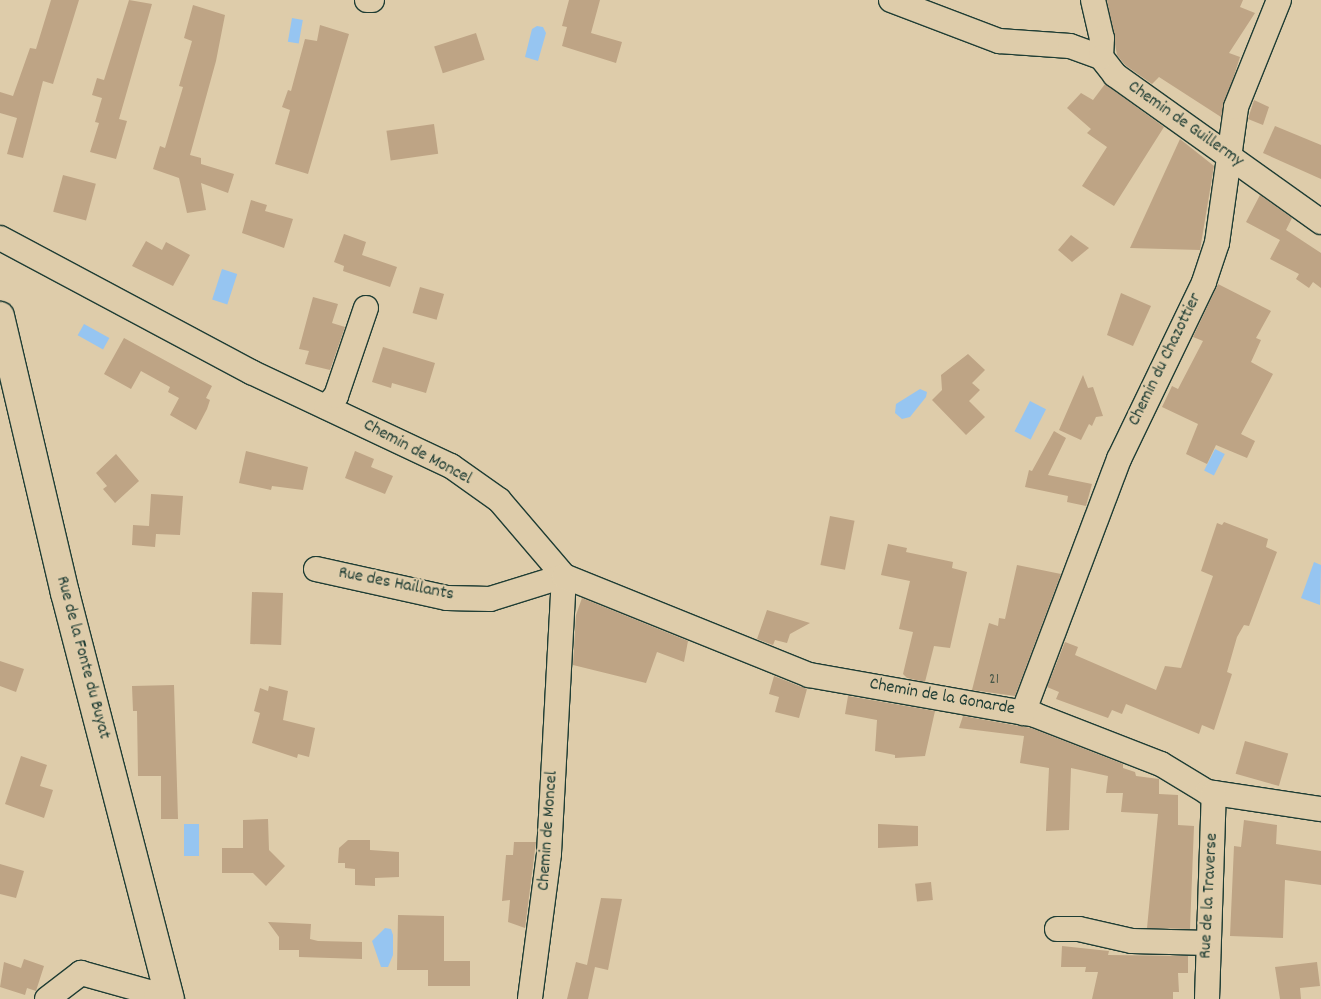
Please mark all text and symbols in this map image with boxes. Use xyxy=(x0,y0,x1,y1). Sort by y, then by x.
street label: Chemin de Guillermy xyxy=(1123,77,1247,173)
street label: Chemin du Chazottier xyxy=(1124,290,1208,430)
street label: Chemin de Moncel xyxy=(359,415,475,491)
street label: Rue des Haillants xyxy=(336,563,456,607)
street label: Rue de la Fonte du Buyat xyxy=(50,574,114,742)
house number: 21 xyxy=(989,672,999,690)
street label: Chemin de la Gonarde xyxy=(868,675,1016,721)
street label: Chemin de Moncel xyxy=(534,770,564,892)
street label: Rue de la Traverse xyxy=(1196,833,1224,959)

